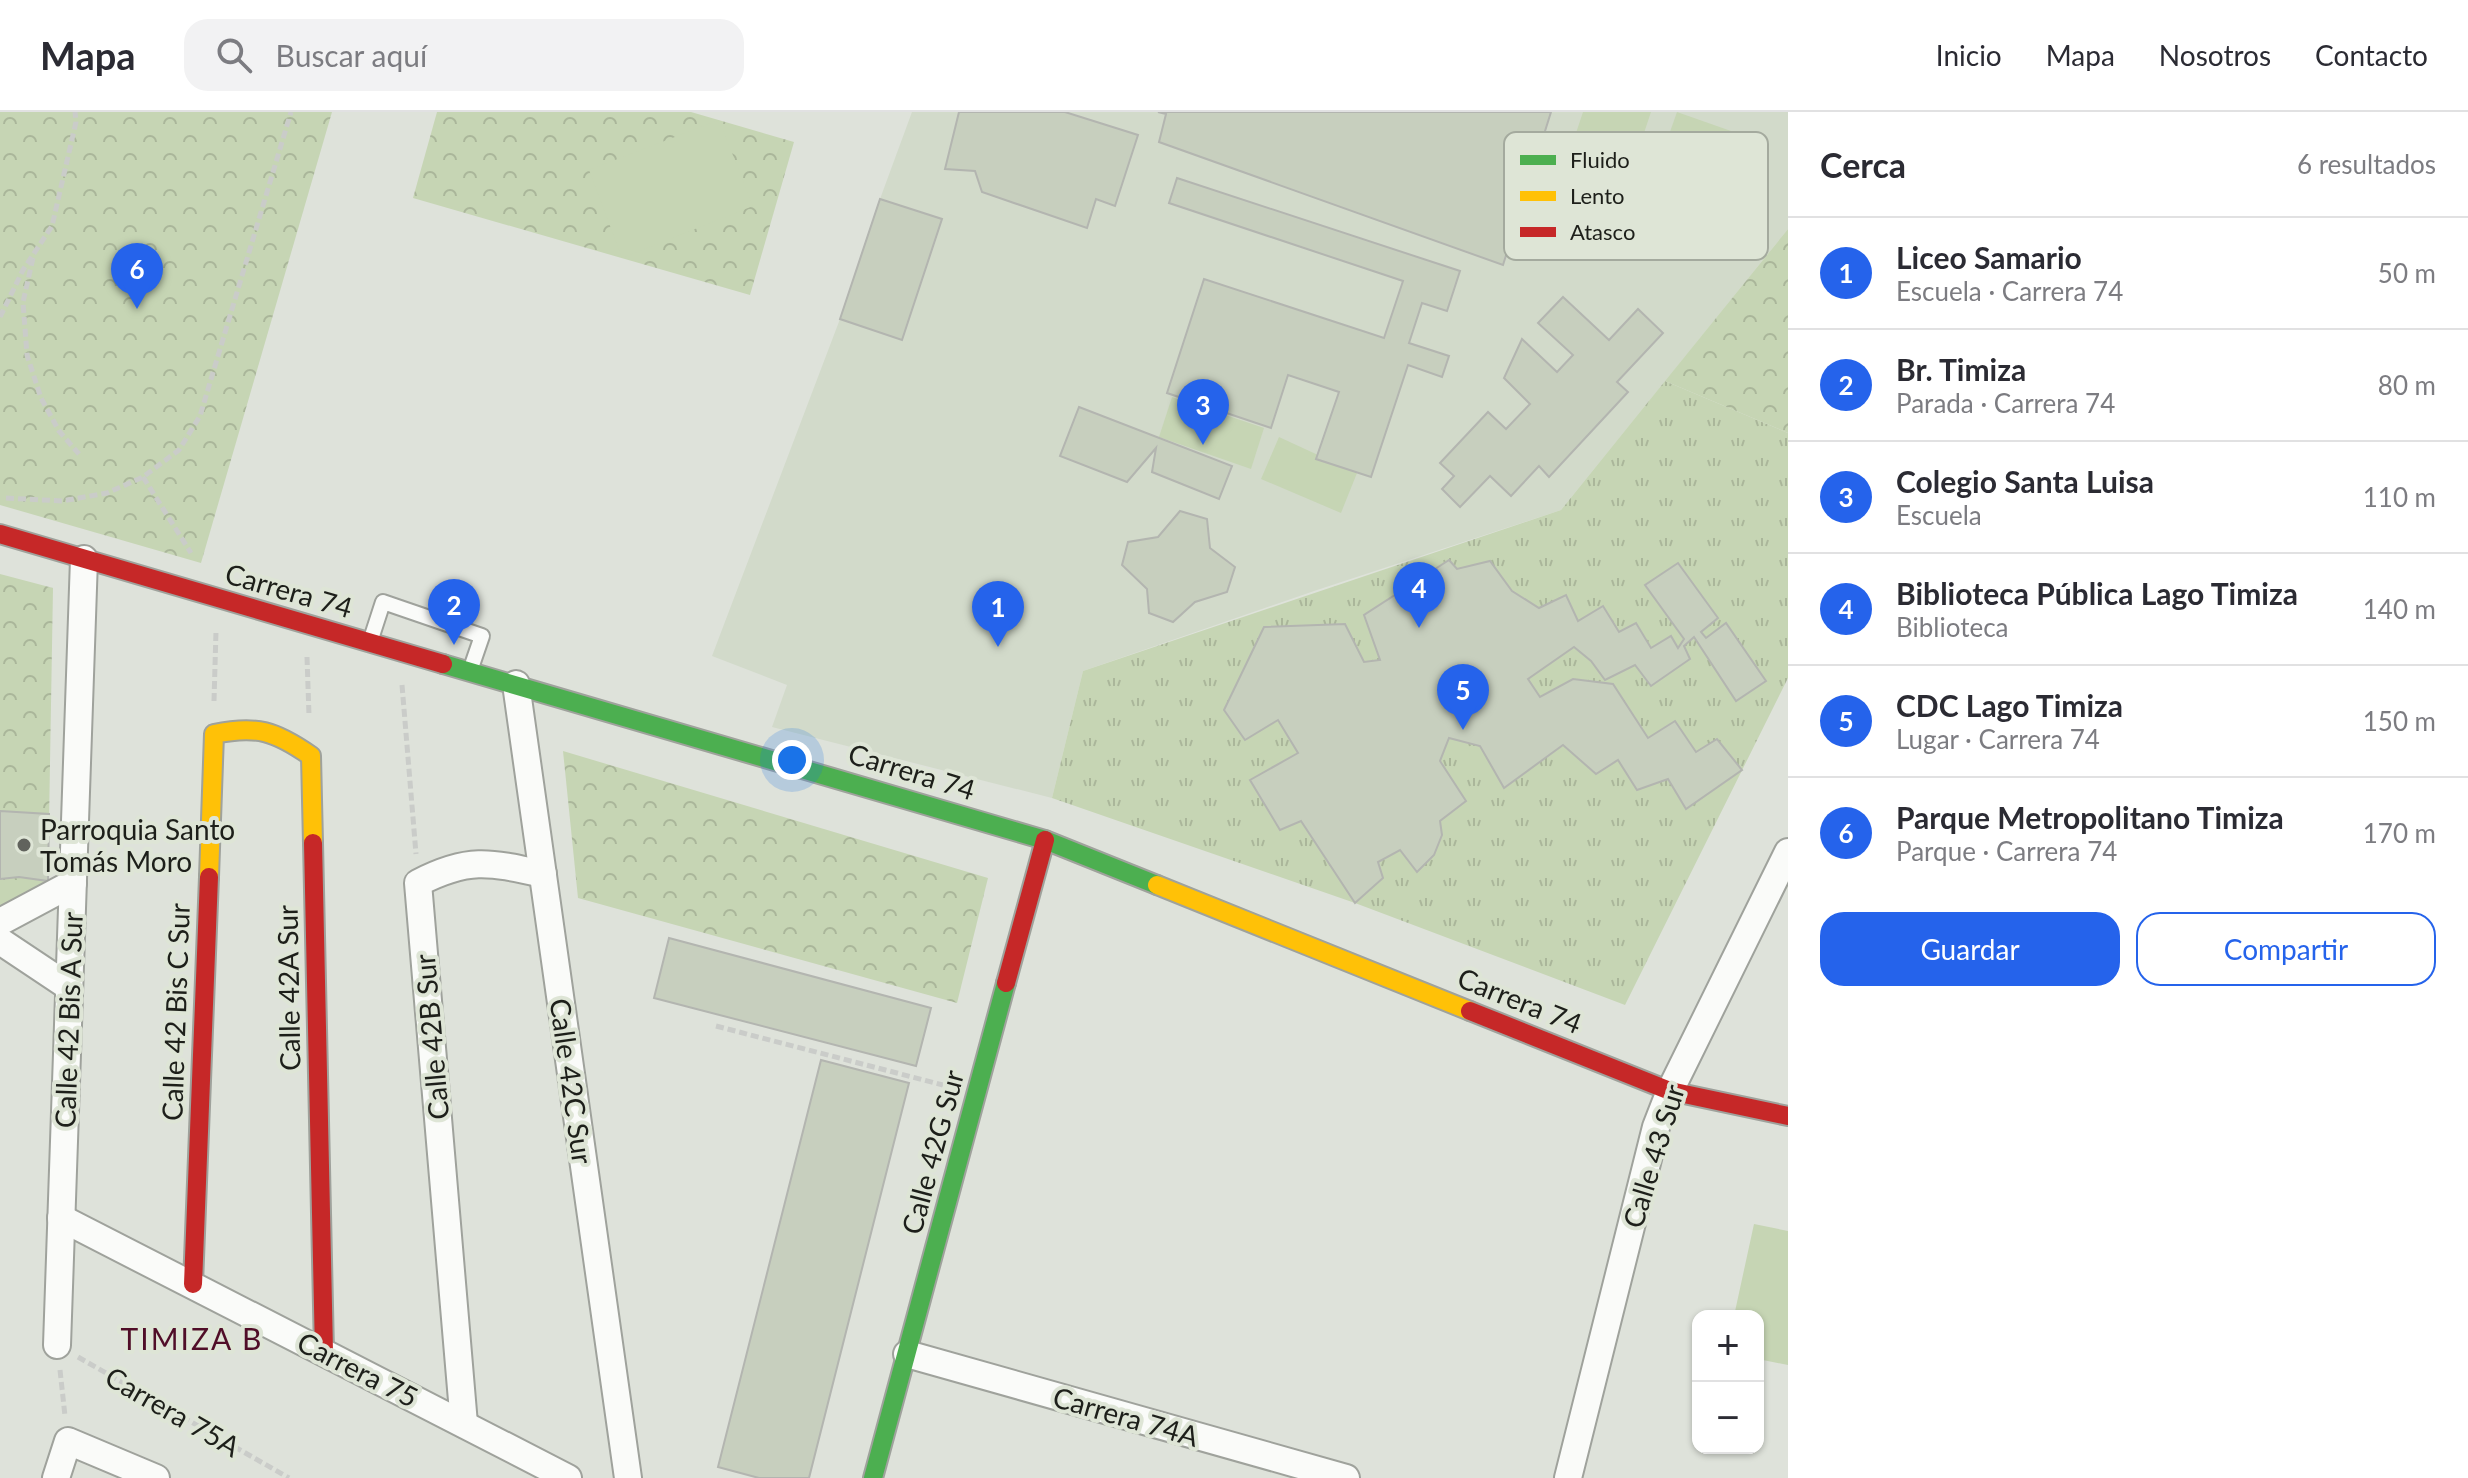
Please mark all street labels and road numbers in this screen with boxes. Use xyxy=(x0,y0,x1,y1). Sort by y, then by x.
street label: Carrera 74 xyxy=(221,556,357,624)
street label: Carrera 74 xyxy=(845,736,979,806)
street label: Calle 42 Bis C Sur xyxy=(154,903,196,1121)
street label: Calle 42A Sur xyxy=(270,905,306,1071)
street label: Calle 42 Bis A Sur xyxy=(47,911,89,1129)
street label: Calle 42B Sur xyxy=(407,953,455,1121)
street label: Carrera 74 xyxy=(1453,960,1587,1040)
street label: Calle 42C Sur xyxy=(544,996,600,1166)
street label: Calle 42G Sur xyxy=(894,1066,970,1238)
street label: Calle 43 Sur xyxy=(1615,1080,1691,1232)
street label: Carrera 75 xyxy=(292,1324,424,1414)
street label: Carrera 75A xyxy=(100,1359,246,1463)
street label: Carrera 74A xyxy=(1049,1379,1203,1453)

